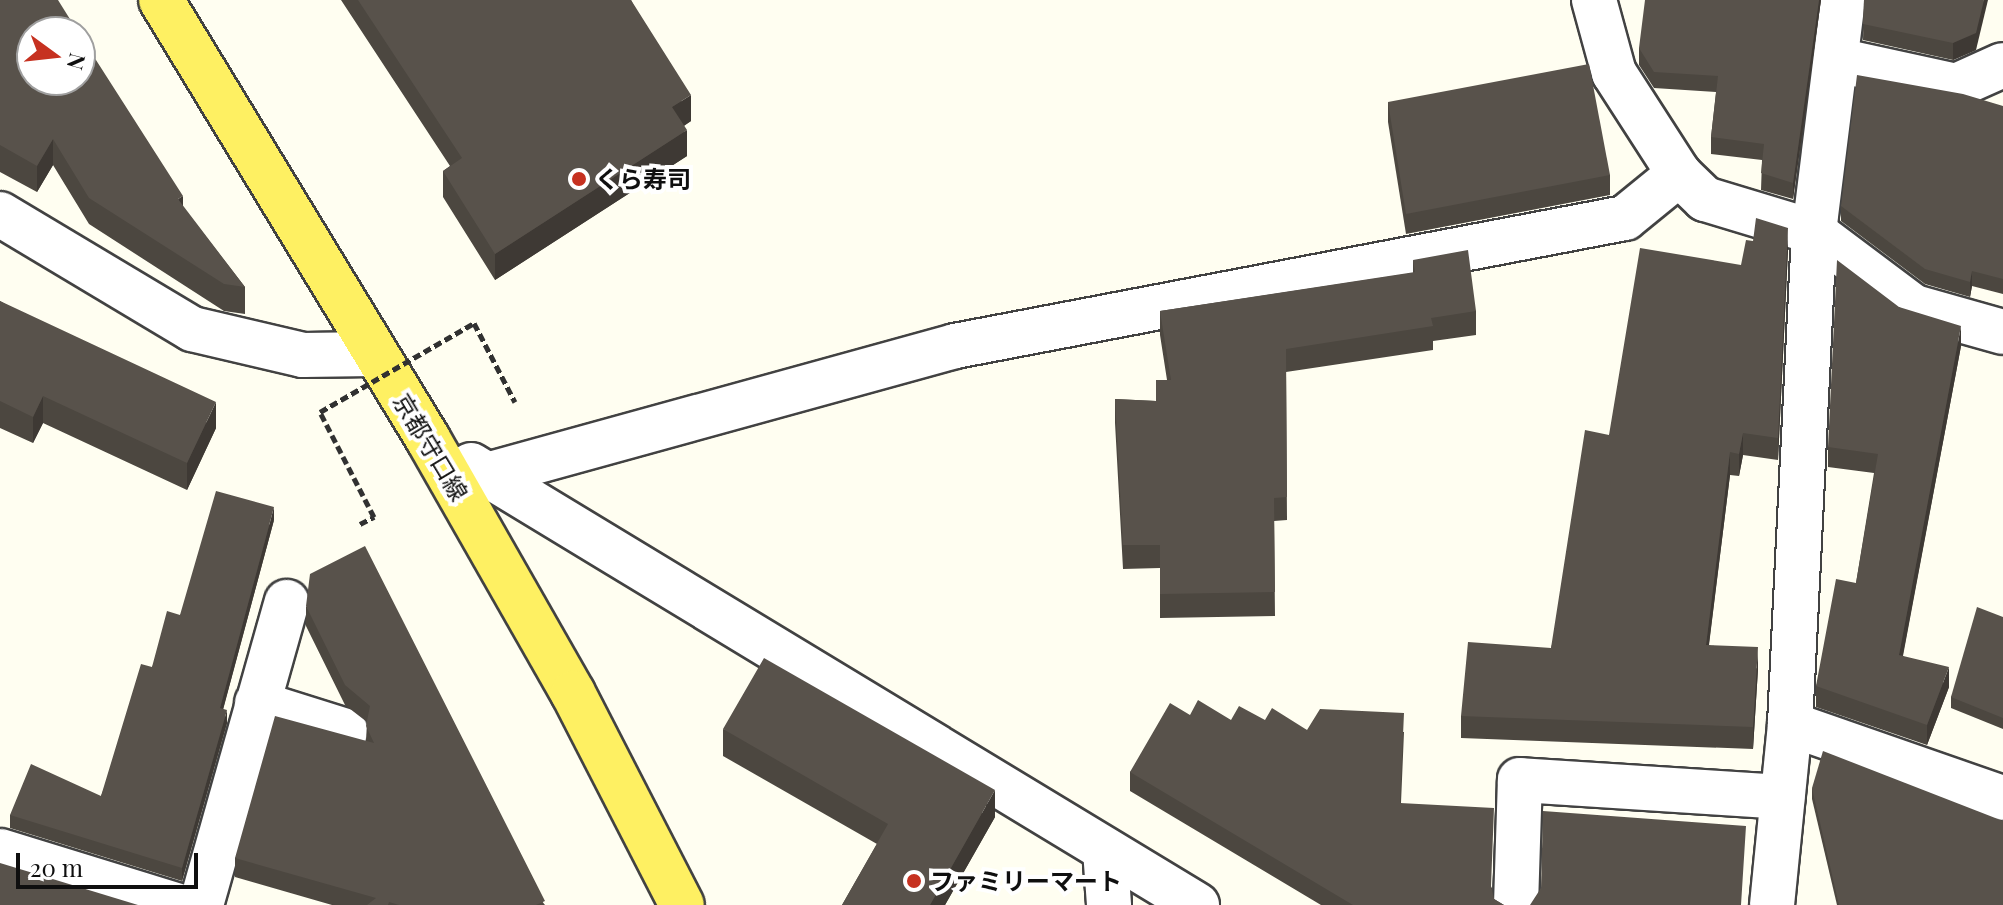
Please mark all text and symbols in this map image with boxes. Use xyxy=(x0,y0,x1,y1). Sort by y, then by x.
north arrow xyxy=(16,16,96,96)
text: N xyxy=(61,50,94,73)
place label: くら寿司 xyxy=(595,165,691,193)
marker: くら寿司 xyxy=(570,170,588,188)
street label: 京都守口線 xyxy=(388,388,474,506)
scale bar xyxy=(20,837,202,887)
text: 20 m xyxy=(30,851,83,883)
place label: ファミリーマート xyxy=(930,867,1122,895)
marker: ファミリーマート xyxy=(905,872,923,890)

